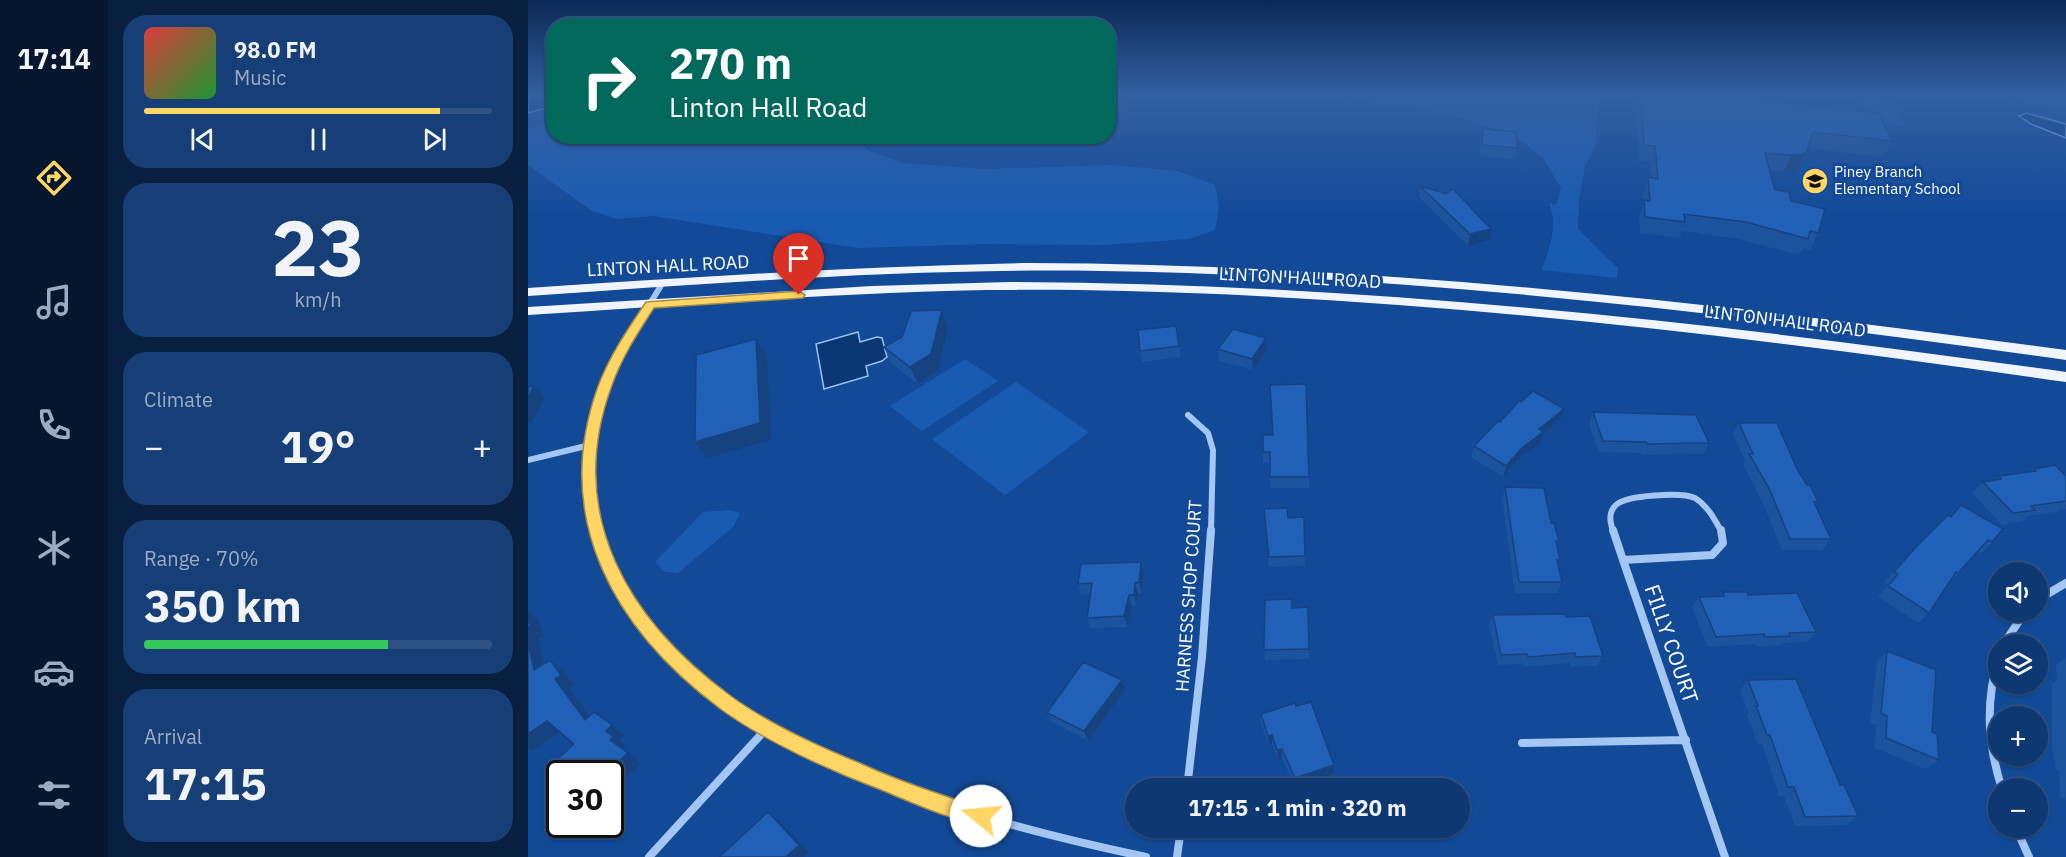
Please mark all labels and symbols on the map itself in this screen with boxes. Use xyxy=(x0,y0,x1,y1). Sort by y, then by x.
place label: Piney Branch Elementary School xyxy=(1834,162,1961,198)
school or university icon: Piney Branch Elementary School xyxy=(1800,166,1830,196)
pin xyxy=(773,233,824,295)
street label: LINTON HALL ROAD xyxy=(586,250,750,281)
street label: LINTON HALL ROAD xyxy=(1218,262,1382,293)
street label: LINTON HALL ROAD xyxy=(1703,299,1867,342)
street label: HARNESS SHOP COURT xyxy=(1170,499,1207,693)
street label: FILLY COURT xyxy=(1639,581,1705,707)
speed limit sign: 30 xyxy=(546,760,624,838)
position arrow xyxy=(949,784,1013,848)

